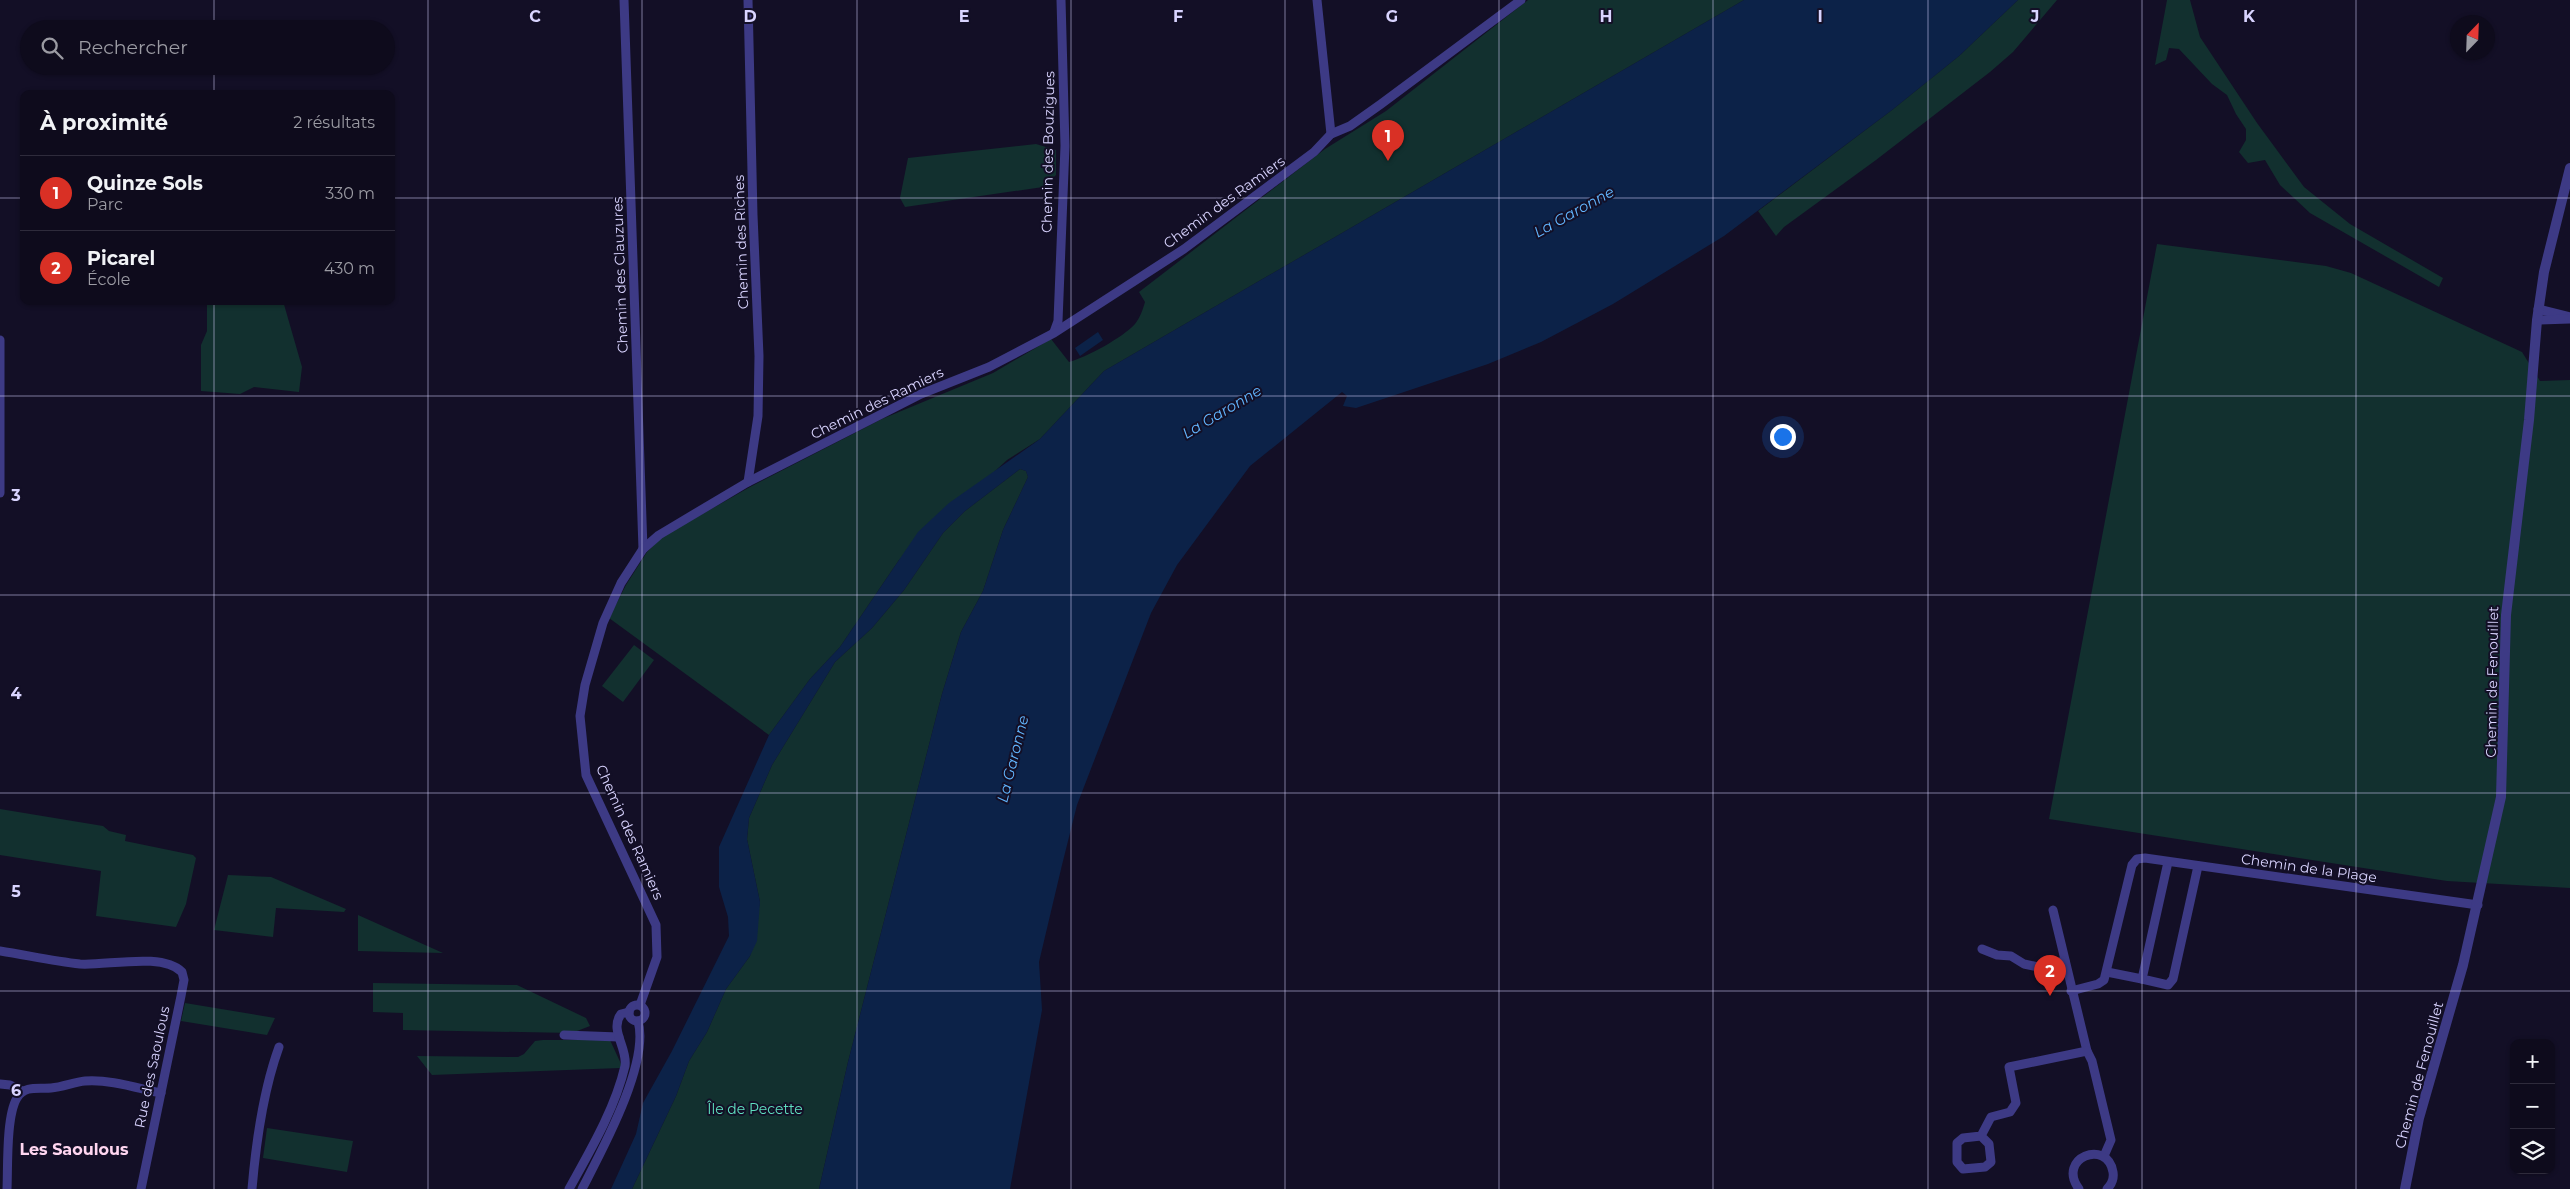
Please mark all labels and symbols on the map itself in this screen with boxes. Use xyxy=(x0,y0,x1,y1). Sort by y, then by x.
text: C xyxy=(529,7,541,26)
text: D xyxy=(743,7,757,26)
text: E xyxy=(959,7,969,26)
text: F xyxy=(1173,7,1183,26)
text: G xyxy=(1386,7,1398,26)
text: H xyxy=(1600,7,1612,26)
text: I xyxy=(1817,7,1823,26)
text: J xyxy=(2030,7,2039,26)
text: K xyxy=(2243,7,2256,26)
north arrow xyxy=(2450,15,2495,60)
street label: Chemin des Bouzigues xyxy=(1038,71,1058,233)
pin: 1 xyxy=(1372,120,1404,161)
street label: Chemin des Ramiers xyxy=(1160,152,1288,252)
street label: Chemin des Riches xyxy=(730,174,752,310)
water label: La Garonne xyxy=(1530,182,1617,241)
street label: Chemin des Clauzures xyxy=(608,196,632,354)
street label: Chemin des Ramiers xyxy=(808,363,947,443)
water label: La Garonne xyxy=(1179,380,1265,443)
your location xyxy=(1770,424,1796,450)
text: 3 xyxy=(10,486,21,505)
street label: Chemin de Fenouillet xyxy=(2482,606,2502,758)
text: 4 xyxy=(10,684,22,703)
water label: La Garonne xyxy=(993,713,1033,804)
street label: Chemin des Ramiers xyxy=(592,762,668,902)
street label: Chemin de la Plage xyxy=(2240,850,2378,886)
text: 5 xyxy=(11,882,21,901)
pin: 2 xyxy=(2034,955,2066,996)
street label: Chemin de Fenouillet xyxy=(2391,999,2447,1150)
street label: Rue des Saoulous xyxy=(130,1004,174,1129)
text: 6 xyxy=(11,1081,21,1100)
park label: Île de Pecette xyxy=(706,1100,803,1118)
district label: Les Saoulous xyxy=(19,1140,129,1159)

